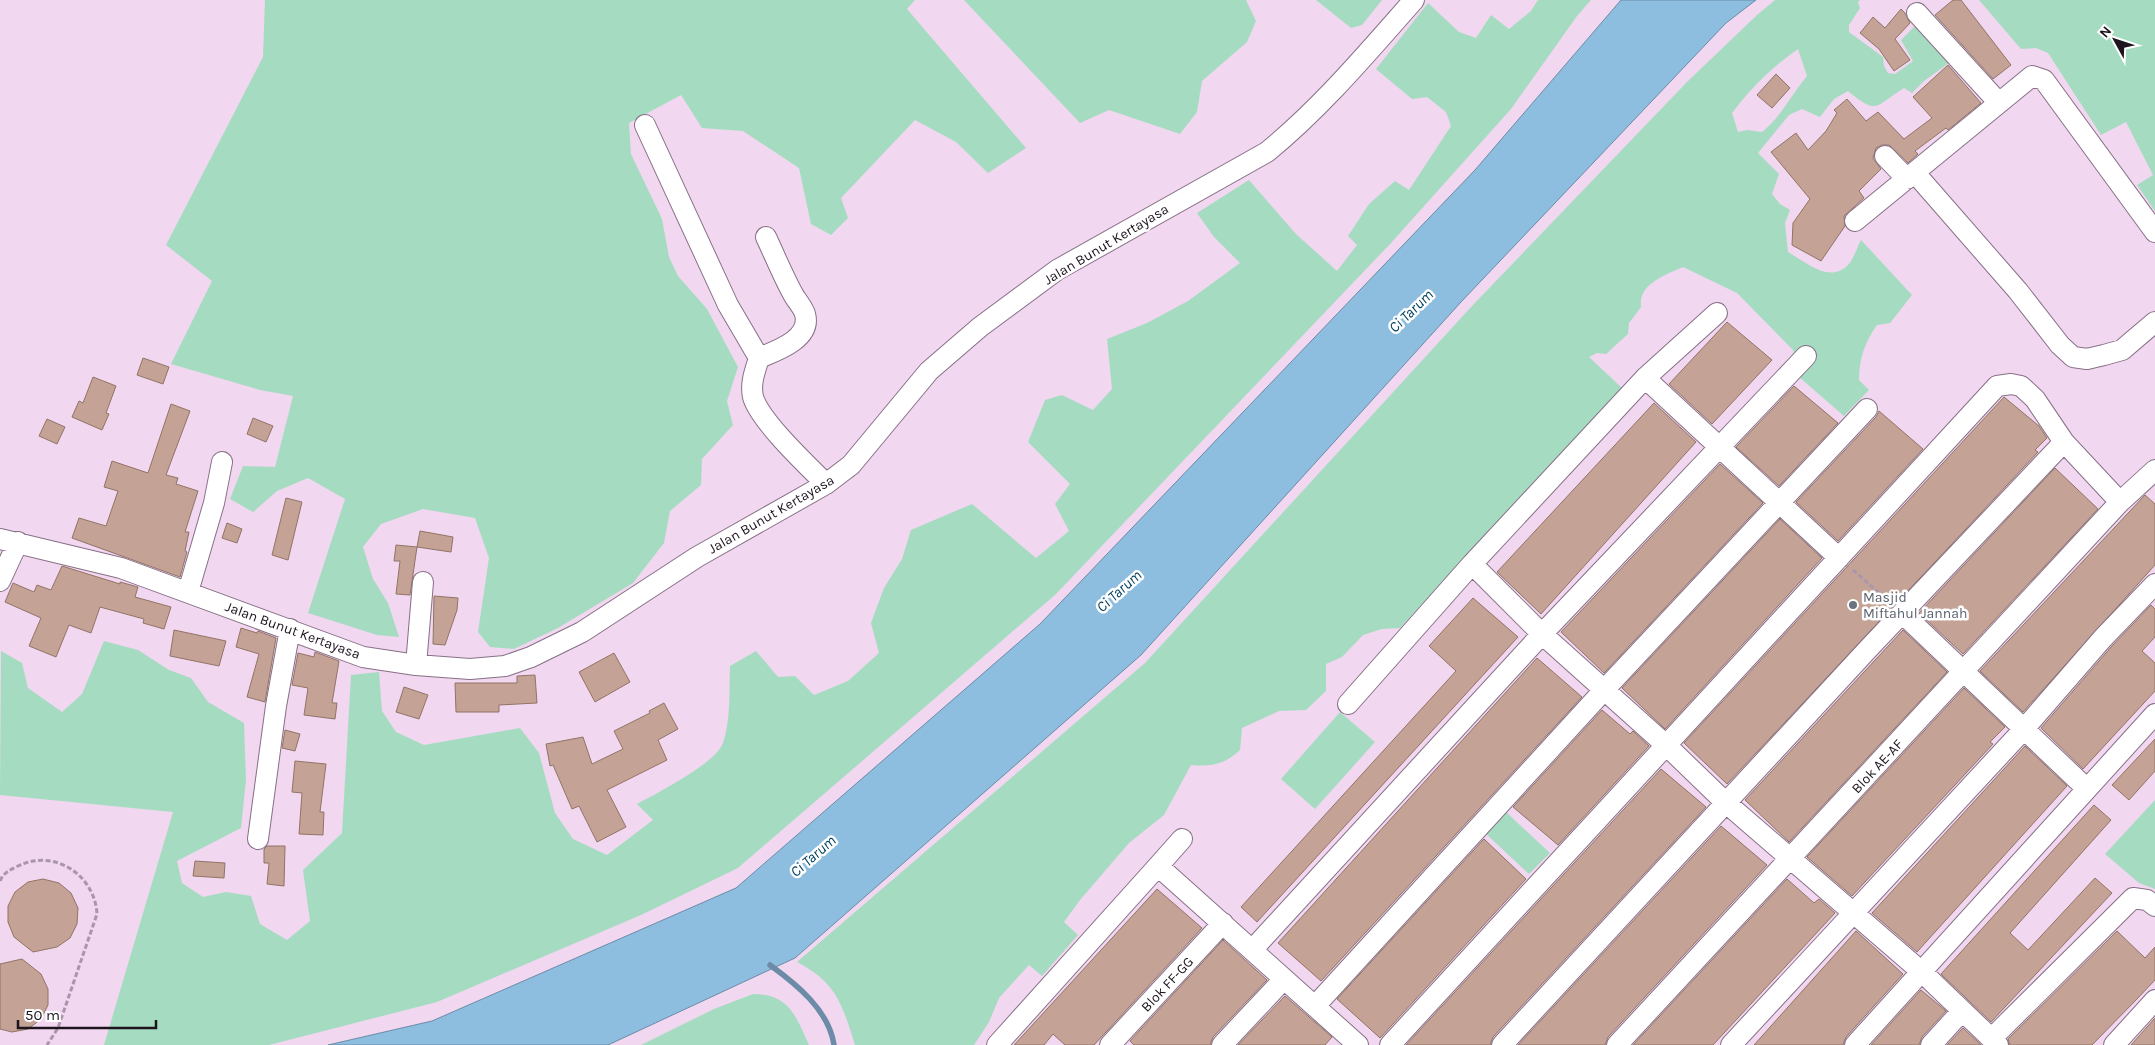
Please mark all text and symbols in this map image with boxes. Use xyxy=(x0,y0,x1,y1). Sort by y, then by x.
north arrow xyxy=(2090,15,2140,65)
text: N xyxy=(2096,23,2115,41)
street label: Jalan Bunut Kertayasa xyxy=(1041,200,1172,288)
water label: Ci Tarum xyxy=(1385,286,1437,336)
street label: Jalan Bunut Kertayasa xyxy=(705,471,837,557)
water label: Ci Tarum xyxy=(1093,566,1145,616)
place label: Masjid Miftahul Jannah xyxy=(1863,589,1967,622)
street label: Jalan Bunut Kertayasa xyxy=(223,598,363,663)
marker: Masjid Miftahul Jannah xyxy=(1847,599,1859,611)
street label: Blok AE-AF xyxy=(1848,736,1907,797)
water label: Ci Tarum xyxy=(786,831,840,881)
street label: Blok FF-GG xyxy=(1138,953,1197,1015)
scale bar xyxy=(18,998,155,1030)
text: 50 m xyxy=(25,1006,60,1024)

